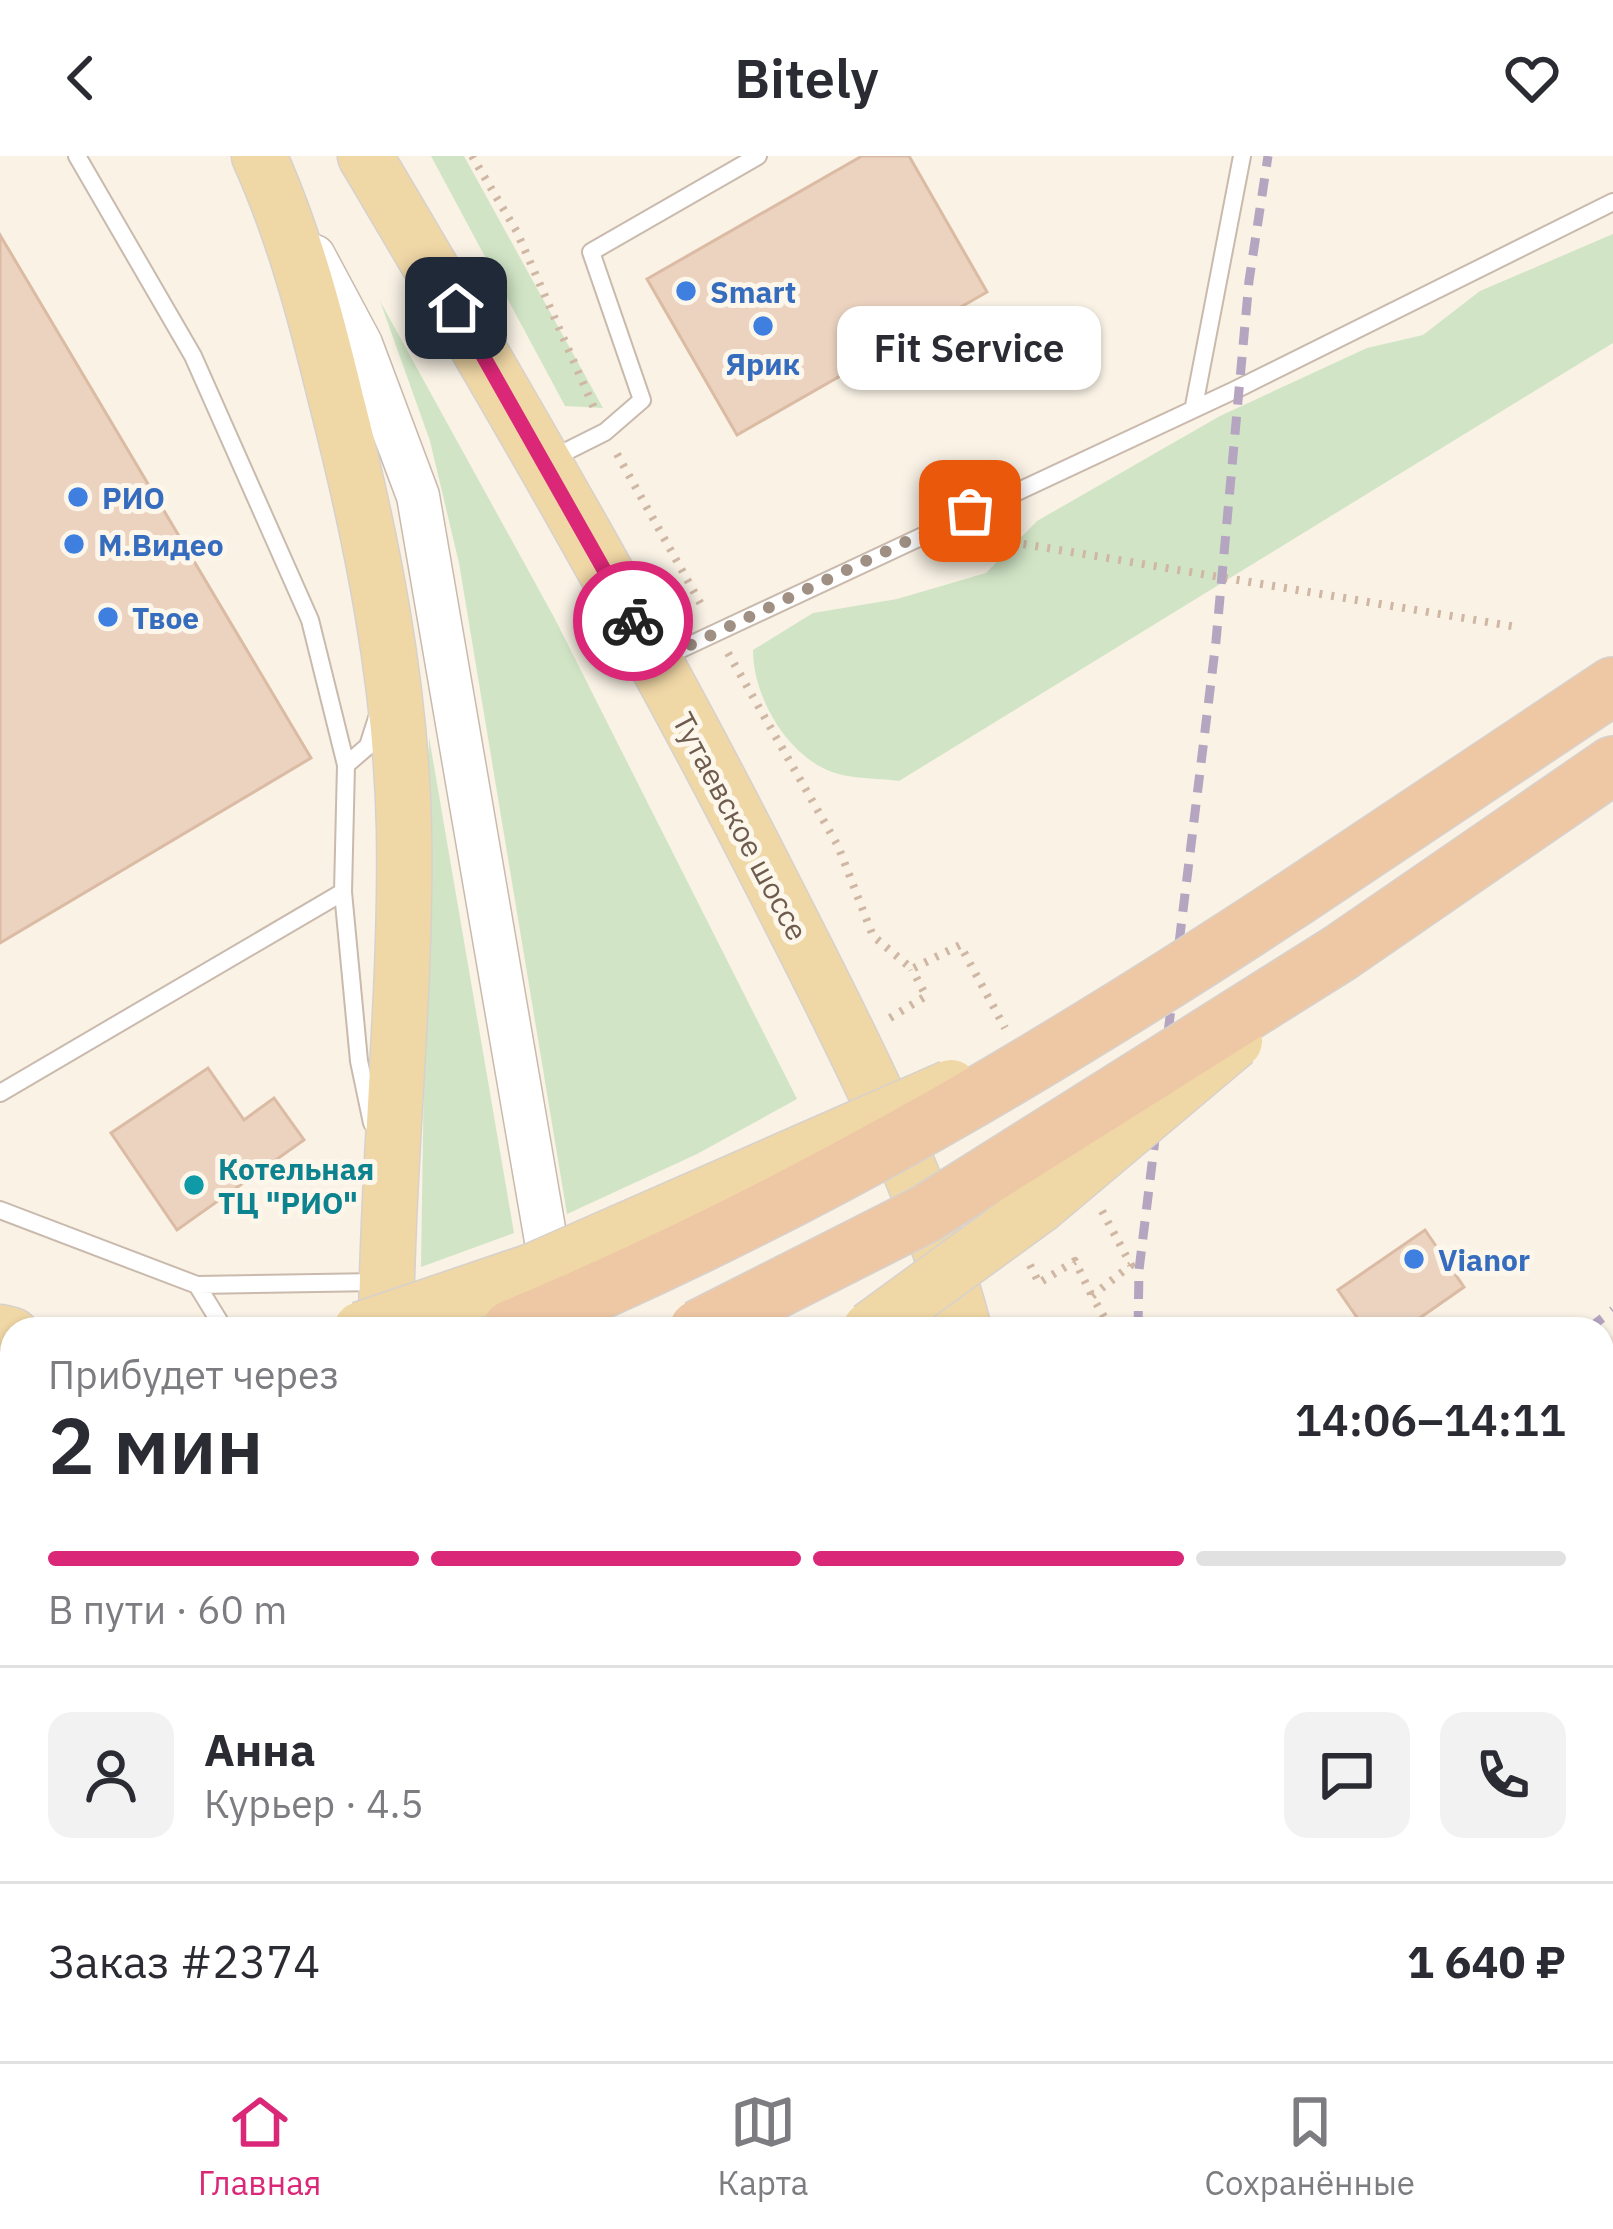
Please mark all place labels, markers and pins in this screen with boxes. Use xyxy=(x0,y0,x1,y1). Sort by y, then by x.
pin xyxy=(405,257,507,359)
place label: Smart xyxy=(710,272,796,311)
marker: Smart xyxy=(673,278,699,304)
callout: Fit Service xyxy=(838,307,1102,391)
marker: Ярик xyxy=(750,313,776,339)
place label: Ярик xyxy=(726,344,800,383)
pin xyxy=(919,460,1021,562)
place label: РИО xyxy=(102,478,165,517)
marker: РИО xyxy=(65,484,91,510)
place label: М.Видео xyxy=(98,525,224,564)
marker: М.Видео xyxy=(61,531,87,557)
place label: Твое xyxy=(132,598,199,637)
marker: Твое xyxy=(95,604,121,630)
place label: Котельная ТЦ "РИО" xyxy=(218,1149,374,1222)
marker: Котельная ТЦ "РИО" xyxy=(181,1172,207,1198)
place label: Vianor xyxy=(1438,1240,1530,1279)
marker: Vianor xyxy=(1401,1246,1427,1272)

